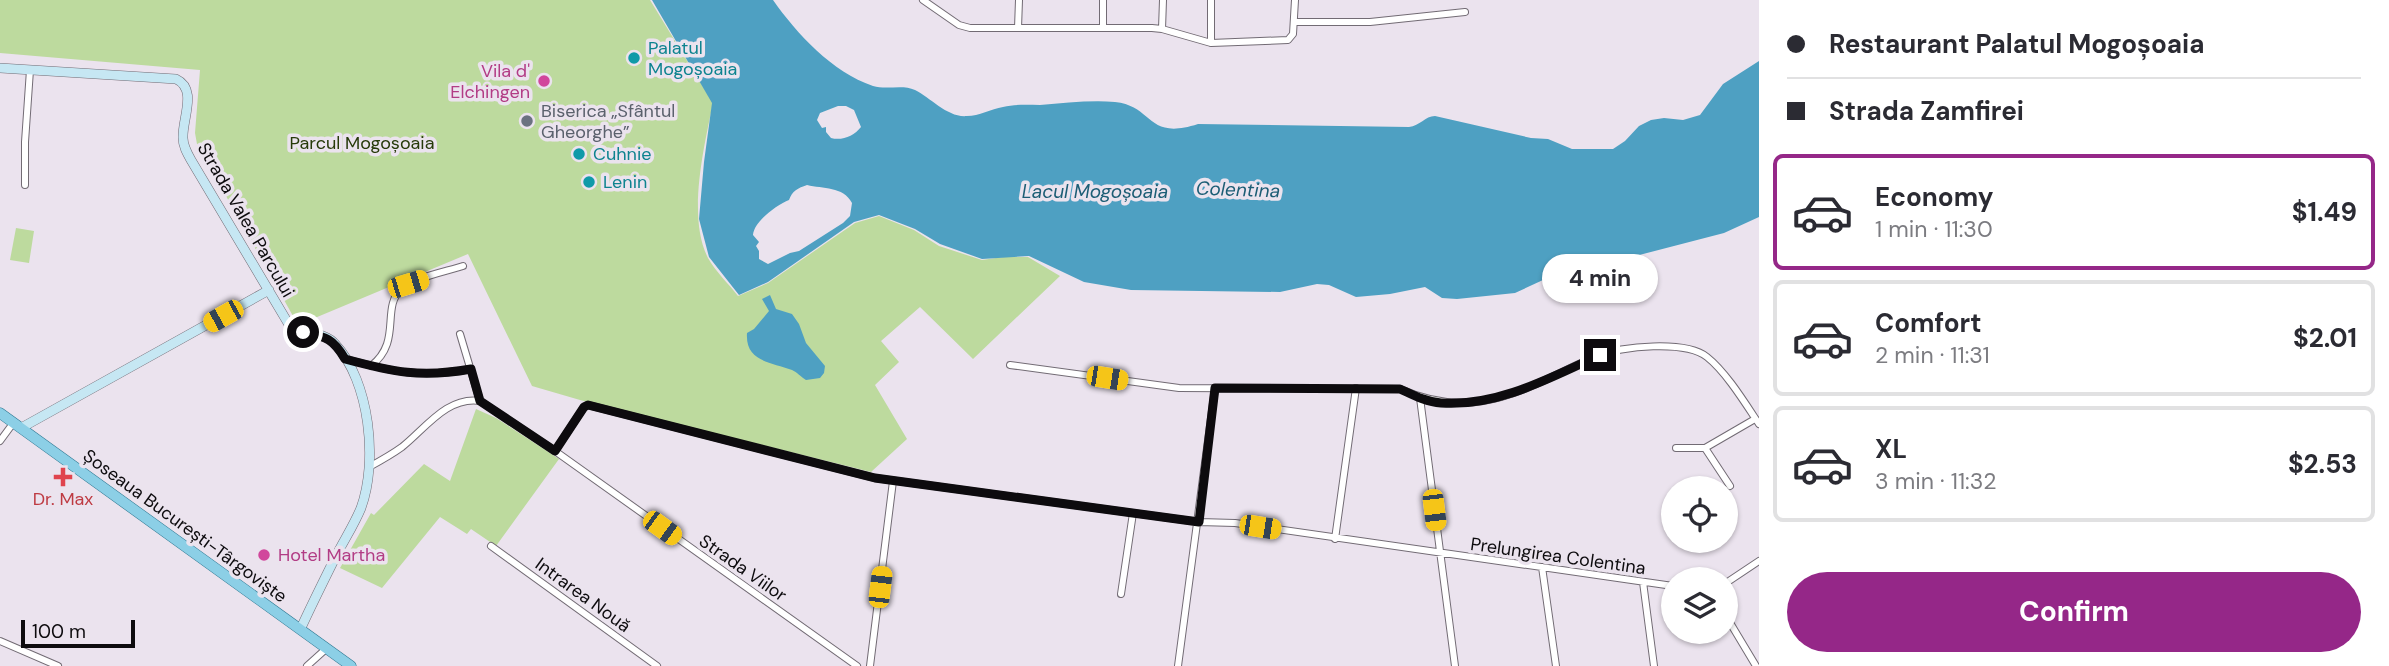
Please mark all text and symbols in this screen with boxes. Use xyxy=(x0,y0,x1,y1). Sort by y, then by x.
text: Restaurant Palatul Mogoșoaia xyxy=(1829,27,2204,61)
place label: Palatul Mogoșoaia xyxy=(648,36,737,81)
marker: Palatul Mogoșoaia xyxy=(626,50,642,66)
place label: Vila d' Elchingen xyxy=(450,59,530,104)
marker: Vila d' Elchingen xyxy=(536,73,552,89)
text: Strada Zamfirei xyxy=(1829,94,2024,128)
place label: Biserica „Sfântul Gheorghe” xyxy=(541,99,675,144)
marker: Biserica „Sfântul Gheorghe” xyxy=(519,113,535,129)
park label: Parcul Mogoșoaia xyxy=(290,131,434,155)
street label: Strada Valea Parcului xyxy=(192,138,300,302)
place label: Cuhnie xyxy=(593,142,651,166)
marker: Cuhnie xyxy=(571,146,587,162)
place label: Lenin xyxy=(603,170,647,194)
marker: Lenin xyxy=(581,174,597,190)
water label: Colentina xyxy=(1195,176,1281,203)
water label: Lacul Mogoșoaia xyxy=(1022,179,1168,204)
text: Economy xyxy=(1875,180,1993,214)
icon: car xyxy=(1791,181,1854,244)
text: $1.49 xyxy=(2292,195,2357,229)
text: 1 min · 11:30 xyxy=(1875,214,1993,244)
callout: 4 min xyxy=(1542,254,1658,302)
text: 4 min xyxy=(1569,263,1631,293)
car xyxy=(385,268,432,300)
car xyxy=(200,297,247,335)
text: Comfort xyxy=(1875,306,1981,340)
icon: car xyxy=(1791,307,1854,370)
route start xyxy=(287,316,319,348)
text: $2.01 xyxy=(2293,321,2357,355)
route end xyxy=(1584,339,1616,371)
text: 2 min · 11:31 xyxy=(1875,340,1990,370)
car xyxy=(1085,364,1130,392)
text: XL xyxy=(1875,432,1907,466)
icon: car xyxy=(1791,433,1854,496)
street label: Șoseaua București-Târgoviște xyxy=(78,444,292,608)
text: $2.53 xyxy=(2288,447,2357,481)
text: 3 min · 11:32 xyxy=(1875,466,1997,496)
marker: Dr. Max xyxy=(55,469,71,485)
map controls xyxy=(1661,476,1738,644)
button: locate xyxy=(1661,476,1738,553)
place label: Dr. Max xyxy=(33,487,93,511)
car xyxy=(1422,488,1447,532)
car xyxy=(639,507,686,549)
car xyxy=(1238,513,1283,541)
street label: Strada Viilor xyxy=(694,529,792,607)
street label: Prelungirea Colentina xyxy=(1469,532,1647,580)
place label: Hotel Martha xyxy=(278,543,385,567)
marker: Hotel Martha xyxy=(256,547,272,563)
street label: Intrarea Nouă xyxy=(530,552,636,638)
car xyxy=(868,565,893,609)
button: layers xyxy=(1661,567,1738,644)
button: Confirm xyxy=(1787,572,2361,652)
scale bar xyxy=(21,617,135,649)
text: 100 m xyxy=(32,619,86,644)

